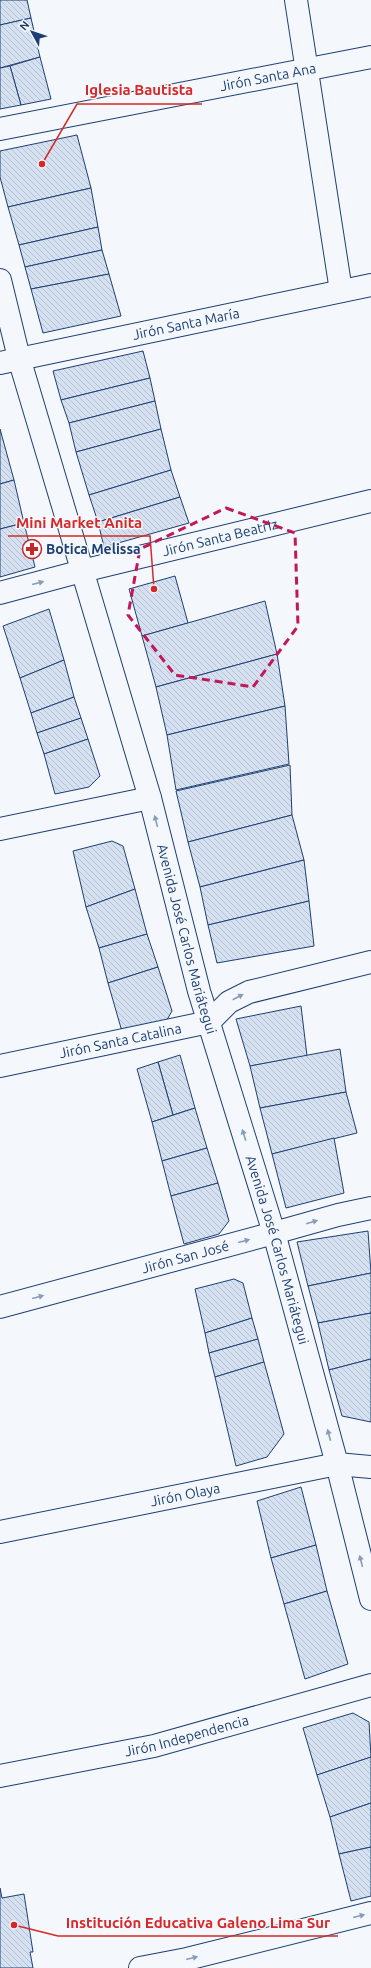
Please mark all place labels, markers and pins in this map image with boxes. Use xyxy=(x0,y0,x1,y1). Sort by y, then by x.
callout: Iglesia Bautista xyxy=(77,77,202,104)
callout: Mini Market Anita xyxy=(8,509,150,536)
pharmacy icon: Botica Melissa xyxy=(21,538,43,560)
place label: Botica Melissa xyxy=(46,541,141,557)
callout: Institución Educativa Galeno Lima Sur xyxy=(58,1909,338,1936)

